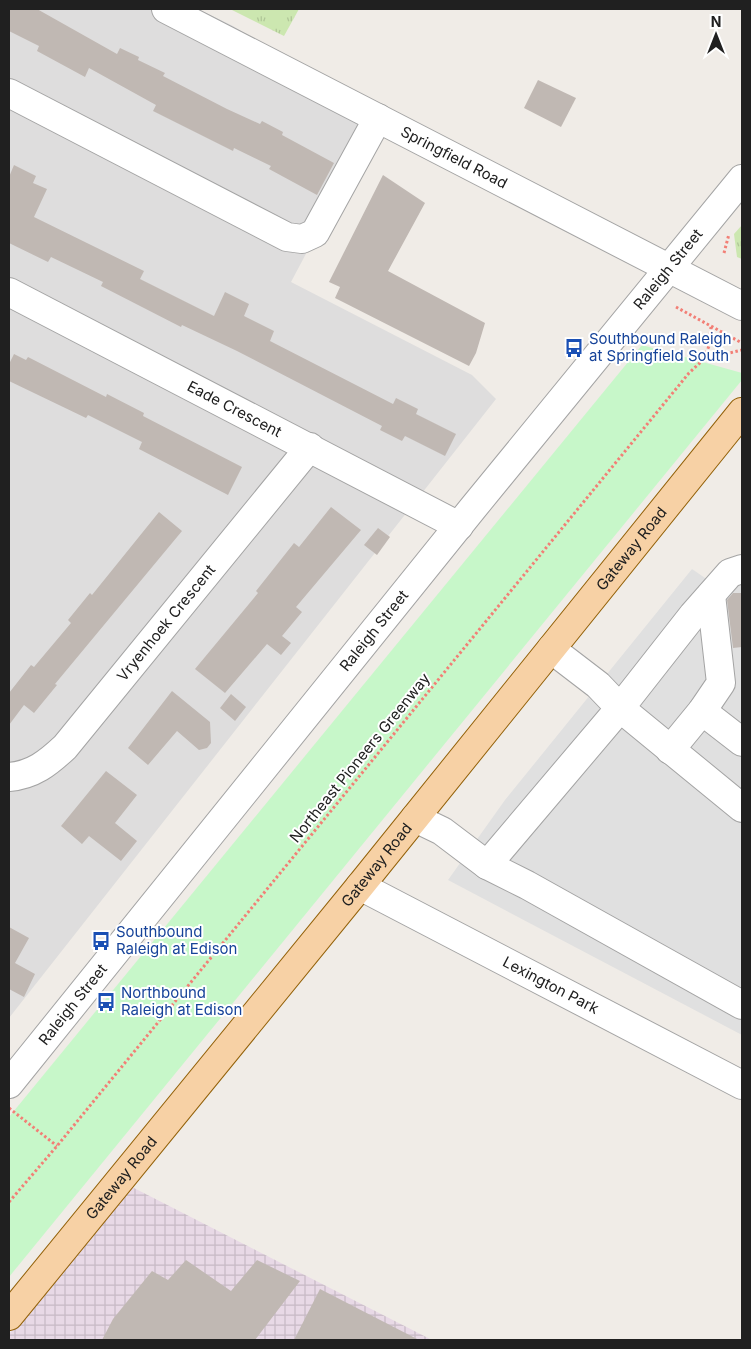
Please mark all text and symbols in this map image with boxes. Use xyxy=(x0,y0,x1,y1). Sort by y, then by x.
north arrow xyxy=(691,10,741,60)
text: N xyxy=(711,13,721,30)
street label: Springfield Road xyxy=(398,122,511,192)
street label: Raleigh Street xyxy=(629,225,706,313)
place label: Southbound Raleigh at Springfield South xyxy=(589,329,732,365)
bus stop icon: Southbound Raleigh at Springfield South xyxy=(563,337,585,359)
street label: Eade Crescent xyxy=(184,376,285,441)
street label: Gateway Road xyxy=(592,503,671,594)
street label: Vryenhoek Crescent xyxy=(113,560,219,685)
street label: Raleigh Street xyxy=(335,586,412,675)
street label: Northeast Pioneers Greenway xyxy=(285,669,434,846)
street label: Gateway Road xyxy=(337,819,416,910)
place label: Southbound Raleigh at Edison xyxy=(116,922,237,958)
bus stop icon: Southbound Raleigh at Edison xyxy=(90,930,112,952)
street label: Lexington Park xyxy=(500,952,603,1018)
street label: Raleigh Street xyxy=(34,960,111,1049)
place label: Northbound Raleigh at Edison xyxy=(121,983,242,1019)
bus stop icon: Northbound Raleigh at Edison xyxy=(95,991,117,1013)
street label: Gateway Road xyxy=(81,1132,161,1223)

